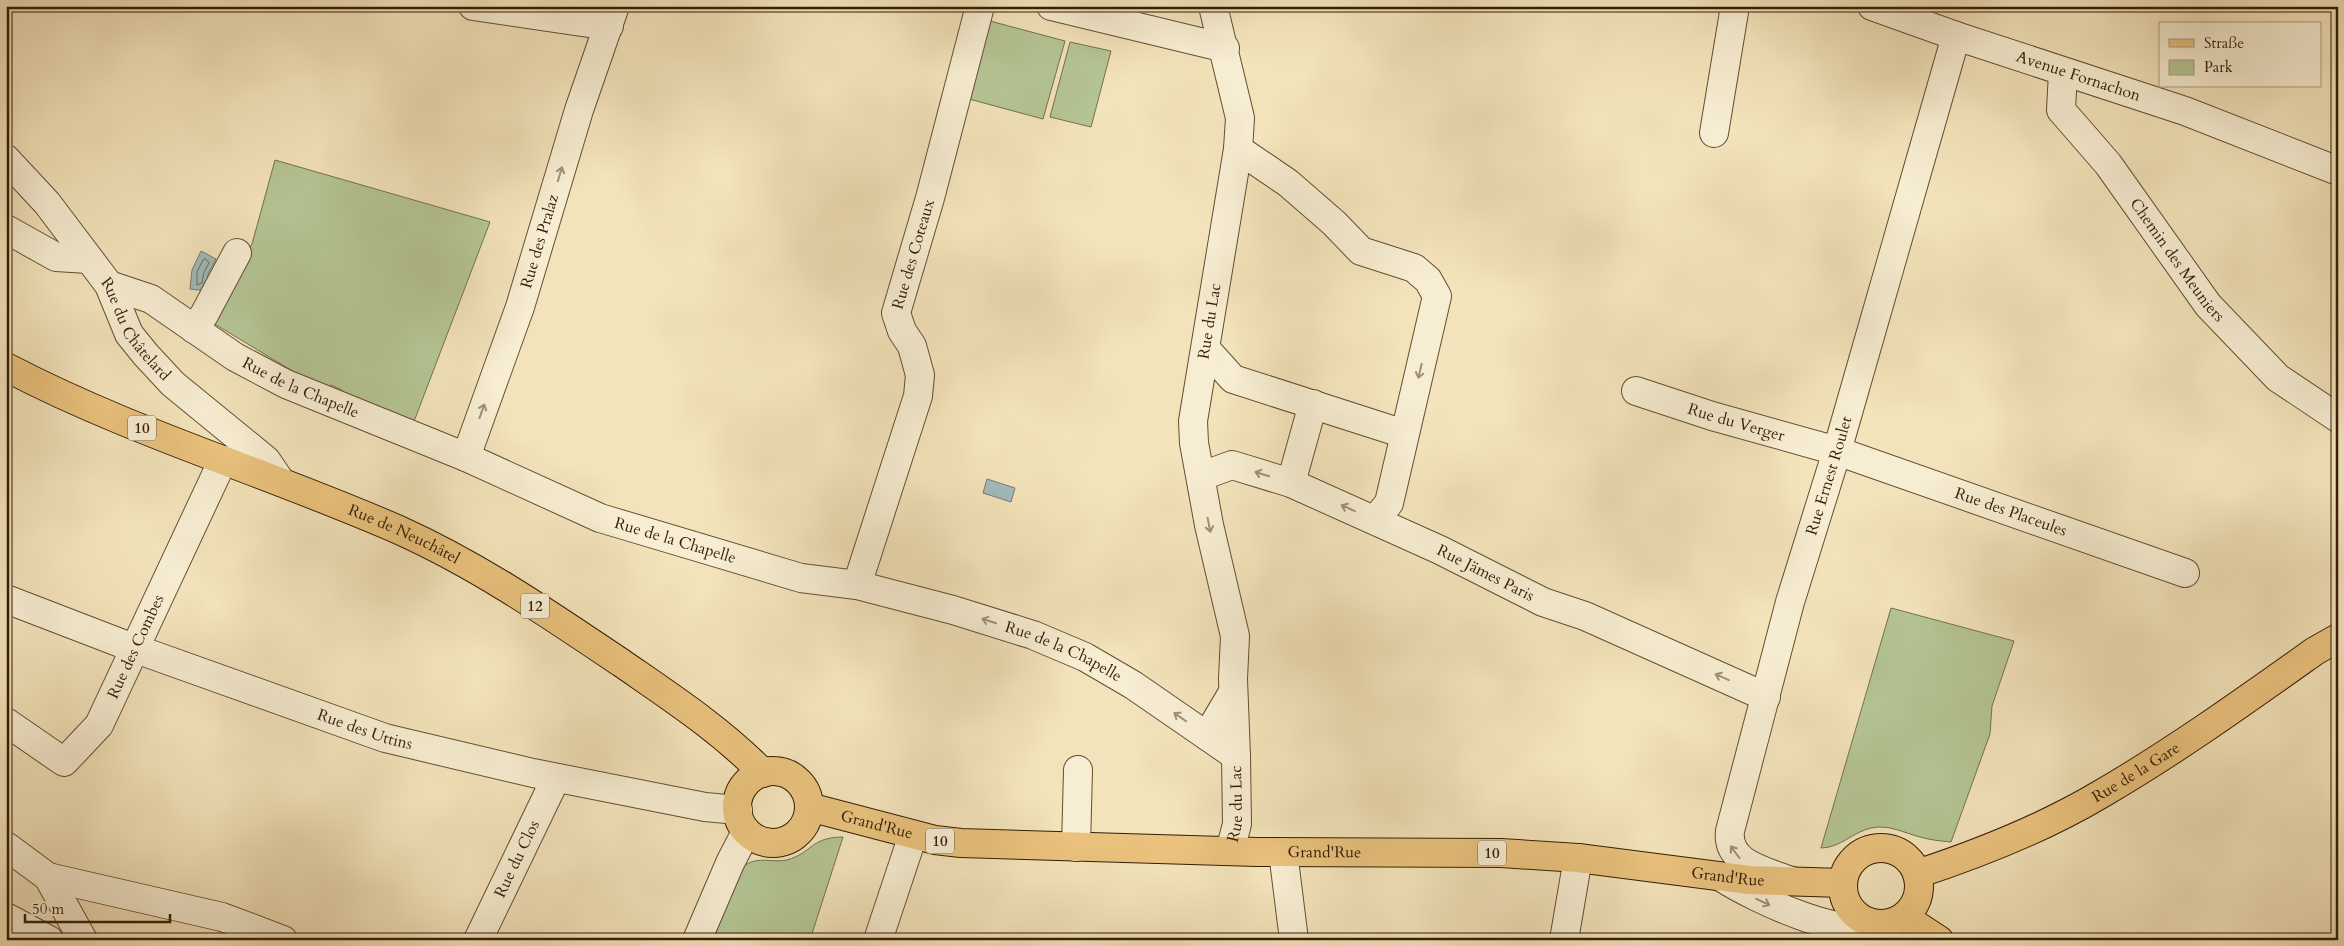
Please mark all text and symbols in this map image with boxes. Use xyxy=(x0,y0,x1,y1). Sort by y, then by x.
legend xyxy=(2159,22,2322,88)
text: Straße xyxy=(2204,33,2244,53)
street label: Avenue Fornachon xyxy=(2013,45,2143,107)
text: Park xyxy=(2204,57,2233,77)
one-way arrow xyxy=(555,166,565,182)
street label: Rue des Pralaz xyxy=(515,192,564,291)
street label: Chemin des Meuniers xyxy=(2125,194,2230,327)
street label: Rue des Coteaux xyxy=(887,197,940,312)
street label: Rue du Châtelard xyxy=(96,273,176,386)
street label: Rue du Lac xyxy=(1192,281,1227,361)
street label: Rue de la Chapelle xyxy=(238,352,362,423)
one-way arrow xyxy=(1415,362,1424,378)
street label: Rue du Verger xyxy=(1685,398,1787,447)
one-way arrow xyxy=(478,404,487,419)
street label: Rue Ernest Roulet xyxy=(1800,414,1857,538)
road number: 10 xyxy=(128,416,156,440)
one-way arrow xyxy=(1254,468,1270,478)
street label: Rue des Placeules xyxy=(1952,482,2070,542)
street label: Rue de Neuchâtel xyxy=(345,499,464,569)
one-way arrow xyxy=(1340,503,1355,513)
street label: Rue de la Chapelle xyxy=(612,512,739,569)
one-way arrow xyxy=(1204,516,1214,532)
street label: Rue Jämes Paris xyxy=(1433,539,1538,607)
street label: Rue des Combes xyxy=(102,591,170,702)
road number: 12 xyxy=(521,594,549,618)
one-way arrow xyxy=(981,616,997,625)
street label: Rue de la Chapelle xyxy=(1002,616,1126,687)
one-way arrow xyxy=(1715,672,1730,682)
street label: Rue des Uttins xyxy=(314,704,415,755)
one-way arrow xyxy=(1173,712,1187,722)
street label: Rue de la Gare xyxy=(2088,737,2184,808)
street label: Rue du Lac xyxy=(1222,765,1248,845)
street label: Grand'Rue xyxy=(838,805,915,845)
street label: Rue du Clos xyxy=(489,817,545,901)
road number: 10 xyxy=(926,828,954,854)
road number: 10 xyxy=(1478,840,1506,866)
street label: Grand'Rue xyxy=(1287,841,1361,863)
one-way arrow xyxy=(1730,845,1740,859)
street label: Grand'Rue xyxy=(1690,862,1765,891)
scale bar xyxy=(25,891,170,923)
one-way arrow xyxy=(1755,897,1770,907)
text: 50 m xyxy=(32,899,64,919)

